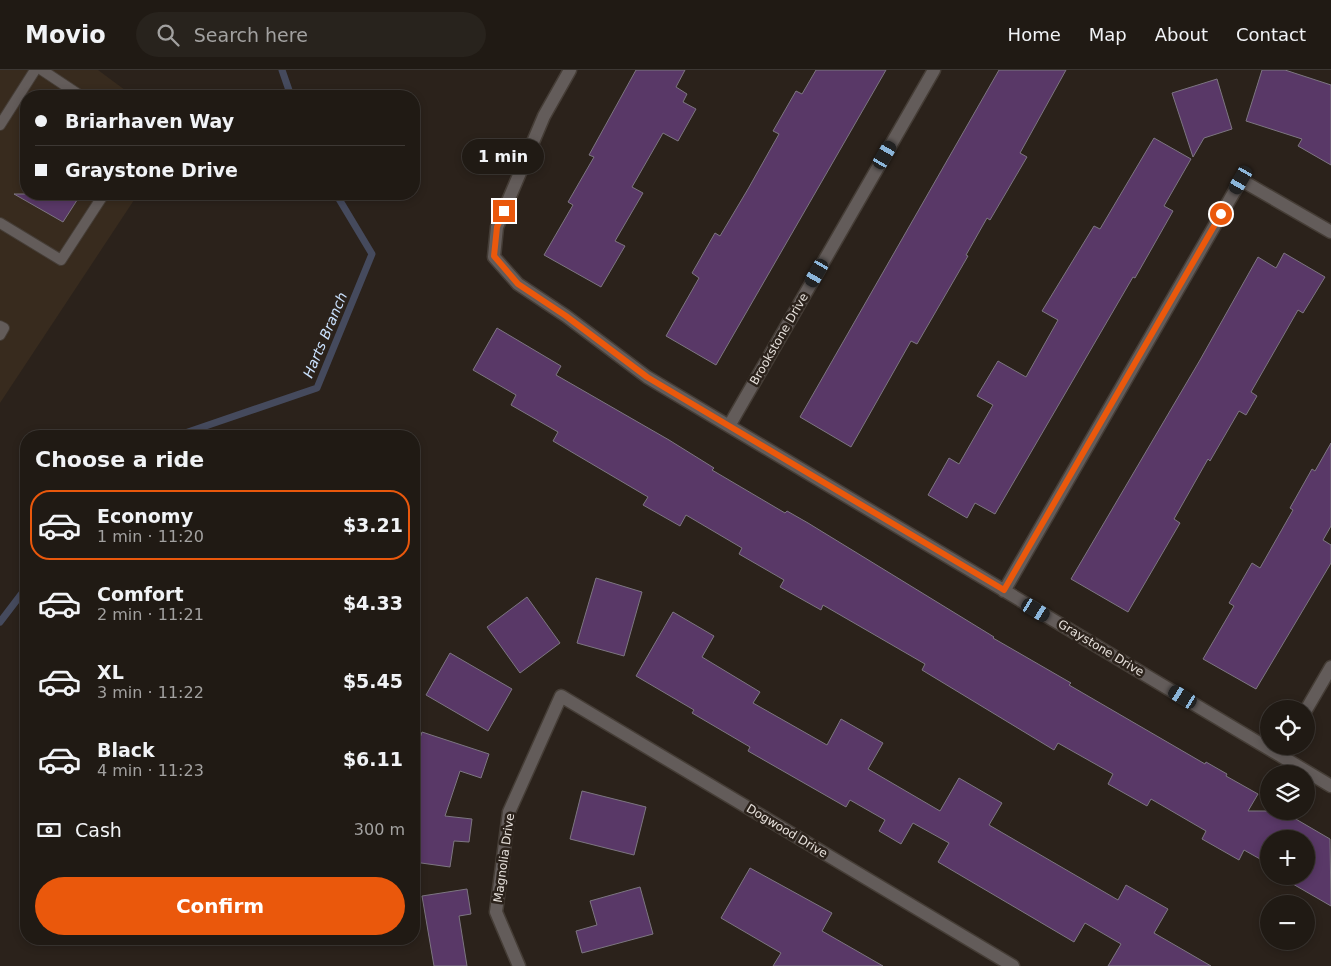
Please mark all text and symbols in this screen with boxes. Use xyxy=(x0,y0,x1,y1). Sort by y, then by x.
search box xyxy=(136,12,486,57)
text: Movio xyxy=(25,21,106,49)
icon: search xyxy=(154,21,182,49)
text: Search here xyxy=(194,24,308,46)
text: Home xyxy=(1008,24,1061,45)
text: Map xyxy=(1089,24,1127,45)
text: About xyxy=(1155,24,1208,45)
text: Contact xyxy=(1236,24,1306,45)
text: Briarhaven Way xyxy=(65,110,234,132)
callout: 1 min xyxy=(463,138,545,174)
car xyxy=(871,138,898,172)
text: 1 min xyxy=(478,147,528,166)
text: Graystone Drive xyxy=(65,159,238,181)
car xyxy=(1227,163,1254,197)
route end xyxy=(493,200,515,222)
route start xyxy=(1210,203,1232,225)
car xyxy=(803,256,830,290)
water label: Harts Branch xyxy=(300,290,350,380)
street label: Brookstone Drive xyxy=(747,291,811,387)
text: Choose a ride xyxy=(35,447,204,472)
icon: car xyxy=(37,503,82,548)
text: Economy xyxy=(97,505,193,527)
text: $3.21 xyxy=(343,514,403,536)
text: 1 min · 11:20 xyxy=(97,527,204,546)
icon: car xyxy=(37,581,82,626)
text: Comfort xyxy=(97,583,184,605)
text: $4.33 xyxy=(343,592,403,614)
car xyxy=(1019,596,1052,624)
text: 2 min · 11:21 xyxy=(97,605,204,624)
street label: Graystone Drive xyxy=(1055,617,1147,679)
icon: car xyxy=(37,659,82,704)
text: XL xyxy=(97,661,124,683)
text: $5.45 xyxy=(343,670,403,692)
text: 3 min · 11:22 xyxy=(97,683,204,702)
car xyxy=(1166,683,1199,711)
map controls xyxy=(1260,700,1315,950)
button: locate xyxy=(1260,700,1315,755)
icon: car xyxy=(37,737,82,782)
text: Black xyxy=(97,739,155,761)
text: $6.11 xyxy=(343,748,403,770)
text: 4 min · 11:23 xyxy=(97,761,204,780)
button: layers xyxy=(1260,765,1315,820)
street label: Dogwood Drive xyxy=(744,801,830,861)
street label: Magnolia Drive xyxy=(491,812,517,904)
icon: cash xyxy=(35,816,63,844)
text: Cash xyxy=(75,819,122,841)
text: 300 m xyxy=(354,820,405,839)
button: + xyxy=(1260,830,1315,885)
button: Confirm xyxy=(35,877,405,935)
button: − xyxy=(1260,895,1315,950)

